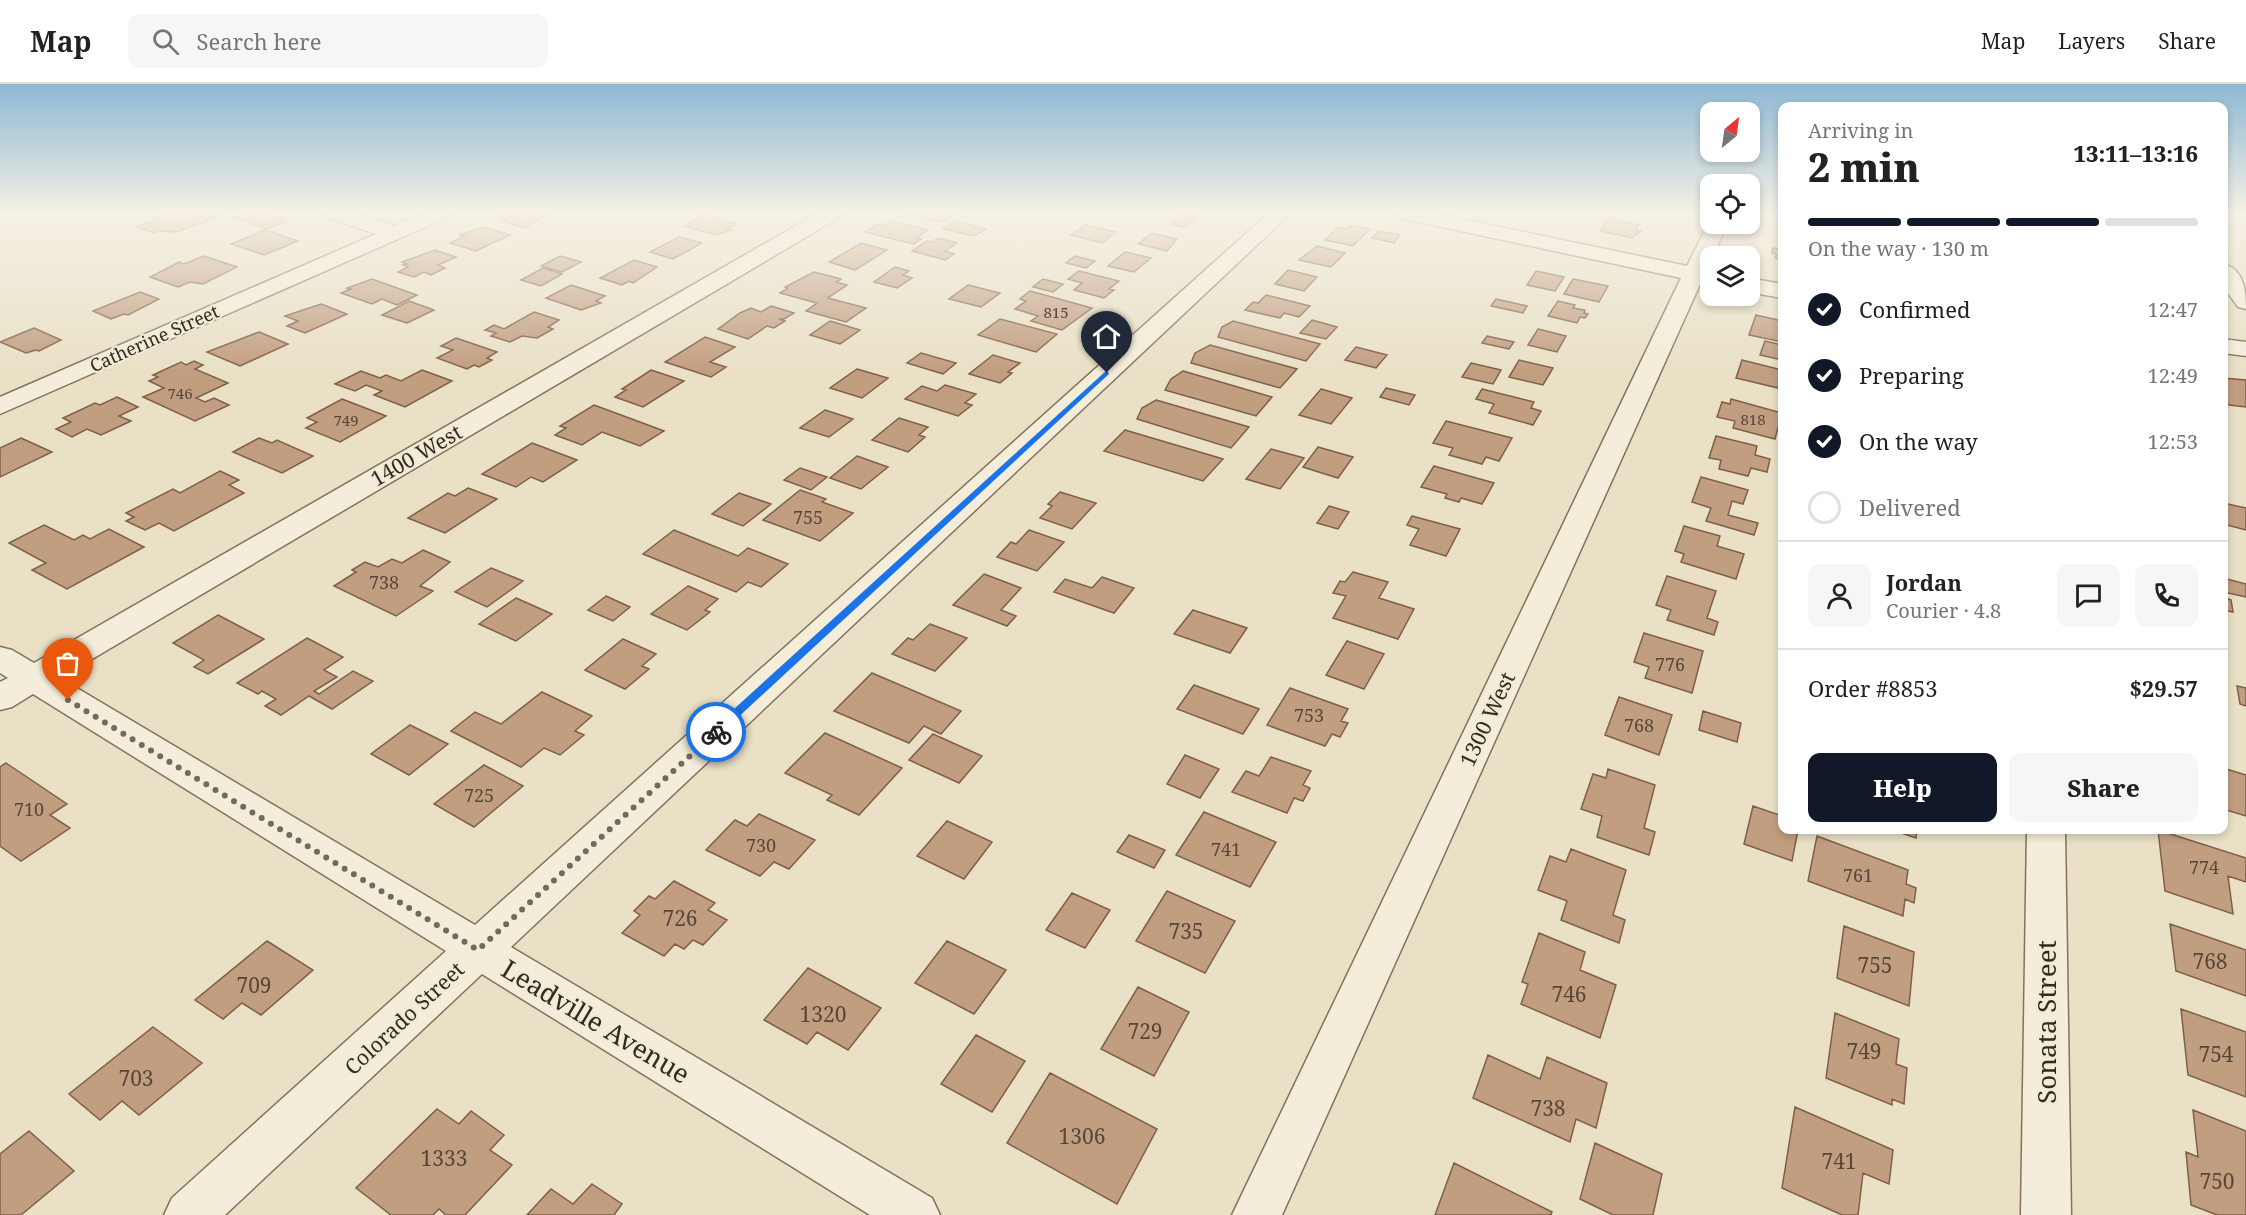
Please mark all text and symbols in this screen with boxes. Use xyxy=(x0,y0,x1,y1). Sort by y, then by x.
search box xyxy=(128,14,548,68)
text: Map xyxy=(30,22,92,60)
icon: search xyxy=(149,25,182,58)
text: Search here xyxy=(197,26,321,56)
text: Map xyxy=(1981,27,2025,55)
text: Layers xyxy=(2058,27,2125,55)
text: Share xyxy=(2158,27,2216,55)
north arrow xyxy=(1700,102,1760,162)
map controls xyxy=(1700,102,1760,306)
text: Arriving in xyxy=(1808,117,1913,144)
text: 13:11–13:16 xyxy=(2074,138,2198,168)
text: 2 min xyxy=(1808,140,1920,193)
button: locate xyxy=(1700,174,1760,234)
text: On the way · 130 m xyxy=(1808,235,1989,262)
button: layers xyxy=(1700,246,1760,306)
icon: check xyxy=(1808,293,1841,326)
text: Confirmed xyxy=(1859,294,1970,324)
text: 12:47 xyxy=(2148,296,2198,323)
street label: Catherine Street xyxy=(86,299,222,377)
house number: 815 xyxy=(1043,302,1069,322)
pin xyxy=(1081,311,1132,373)
icon: home xyxy=(1090,320,1123,353)
icon: check xyxy=(1808,359,1841,392)
text: Preparing xyxy=(1859,360,1964,390)
text: 12:49 xyxy=(2148,362,2198,389)
house number: 746 xyxy=(167,383,193,403)
house number: 818 xyxy=(1740,409,1766,429)
house number: 749 xyxy=(333,410,359,430)
street label: 1400 West xyxy=(365,418,467,492)
icon: check xyxy=(1808,425,1841,458)
text: On the way xyxy=(1859,426,1978,456)
text: 12:53 xyxy=(2148,428,2198,455)
text: Delivered xyxy=(1859,492,1961,522)
house number: 755 xyxy=(793,505,823,529)
button: person xyxy=(1808,564,1871,627)
button: chat xyxy=(2057,564,2120,627)
button: phone xyxy=(2135,564,2198,627)
text: Jordan xyxy=(1886,567,1962,597)
house number: 738 xyxy=(369,570,399,594)
text: Courier · 4.8 xyxy=(1886,597,2001,624)
pin xyxy=(42,638,93,700)
icon: bag xyxy=(51,647,84,680)
house number: 776 xyxy=(1655,652,1685,676)
street label: 1300 West xyxy=(1453,667,1521,771)
text: Order #8853 xyxy=(1808,673,1938,703)
text: $29.57 xyxy=(2129,673,2198,703)
courier xyxy=(686,702,746,762)
house number: 753 xyxy=(1294,703,1324,727)
house number: 768 xyxy=(1624,713,1654,737)
icon: bike xyxy=(700,716,733,749)
button: Help xyxy=(1808,753,1997,822)
button: Share xyxy=(2009,753,2198,822)
house number: 725 xyxy=(464,783,494,807)
house number: 710 xyxy=(14,797,44,821)
house number: 730 xyxy=(746,833,776,857)
house number: 741 xyxy=(1211,837,1241,861)
house number: 774 xyxy=(2189,855,2219,879)
house number: 761 xyxy=(1843,863,1873,887)
house number: 726 xyxy=(662,904,698,932)
house number: 735 xyxy=(1168,917,1204,945)
street label: Sonata Street xyxy=(2028,940,2064,1104)
house number: 768 xyxy=(2192,947,2228,975)
street label: Leadville Avenue xyxy=(495,951,697,1091)
house number: 755 xyxy=(1857,951,1893,979)
street label: Colorado Street xyxy=(338,955,470,1081)
house number: 709 xyxy=(236,971,272,999)
house number: 746 xyxy=(1551,980,1587,1008)
house number: 1320 xyxy=(800,1000,846,1028)
house number: 729 xyxy=(1127,1017,1163,1045)
house number: 749 xyxy=(1846,1037,1882,1065)
house number: 754 xyxy=(2198,1040,2234,1068)
house number: 703 xyxy=(118,1064,154,1092)
house number: 738 xyxy=(1530,1094,1566,1122)
house number: 1306 xyxy=(1059,1122,1105,1150)
house number: 1333 xyxy=(421,1144,467,1172)
house number: 741 xyxy=(1821,1147,1857,1175)
house number: 750 xyxy=(2199,1167,2235,1195)

